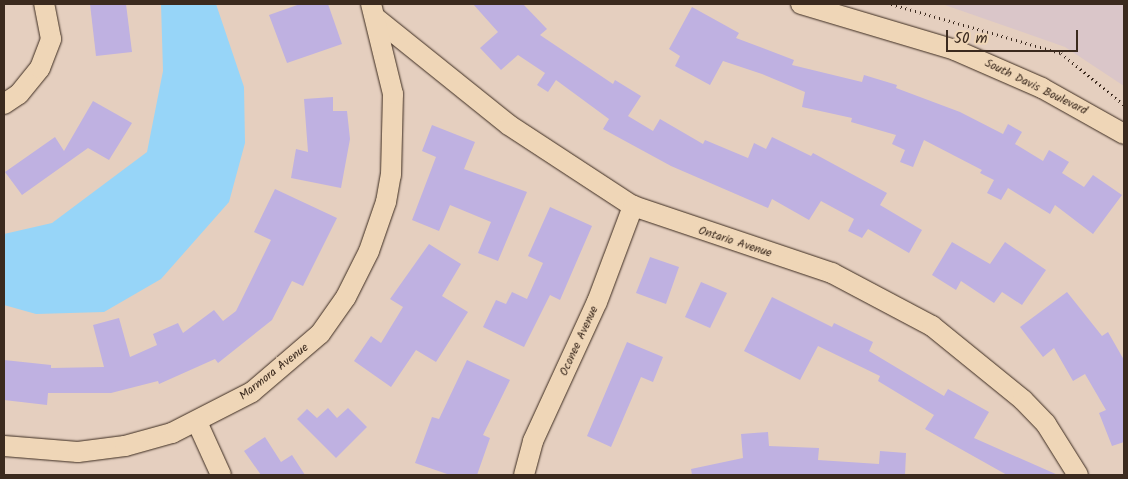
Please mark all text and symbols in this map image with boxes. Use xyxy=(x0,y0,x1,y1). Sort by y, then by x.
scale bar xyxy=(948,20,1080,52)
text: 50 m xyxy=(954,27,988,51)
street label: South Davis Boulevard xyxy=(982,56,1090,118)
street label: Ontario Avenue xyxy=(696,223,774,261)
street label: Oconee Avenue xyxy=(557,304,601,378)
street label: Marmora Avenue xyxy=(237,341,311,403)

